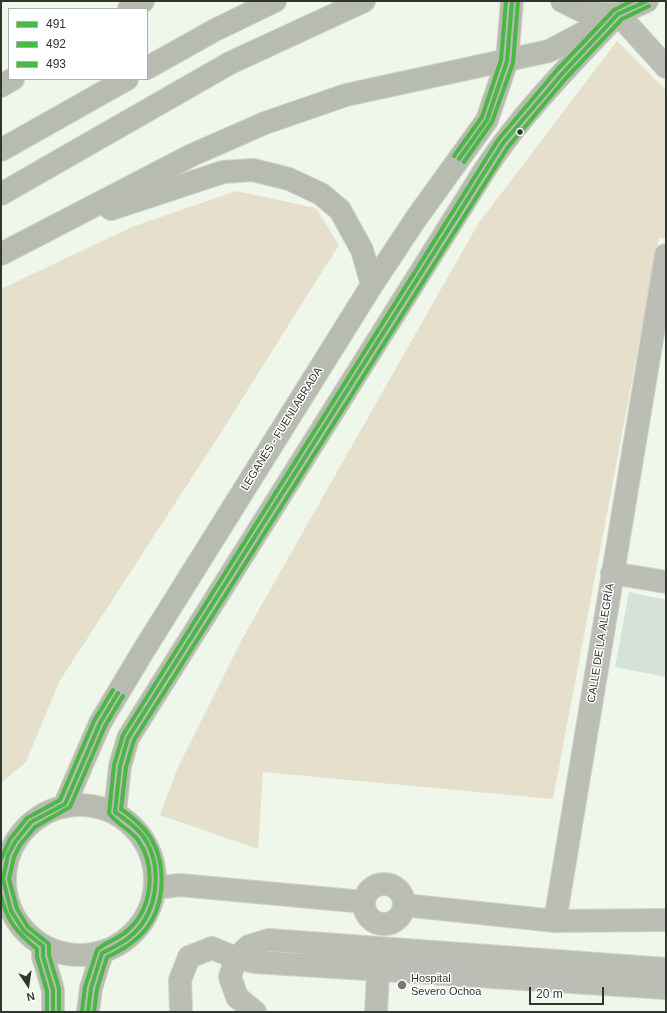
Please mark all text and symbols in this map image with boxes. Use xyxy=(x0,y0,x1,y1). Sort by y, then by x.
legend xyxy=(8,8,148,80)
text: 491 xyxy=(46,17,66,31)
text: 492 xyxy=(46,37,66,51)
text: 493 xyxy=(46,57,66,71)
unlabelled marker xyxy=(515,127,525,137)
street label: LEGANÉS - FUENLABRADA xyxy=(239,365,325,493)
street label: CALLE DE LA ALEGRÍA xyxy=(585,582,617,704)
north arrow xyxy=(8,965,48,1005)
place label: Hospital Severo Ochoa xyxy=(411,972,481,998)
marker: Hospital Severo Ochoa xyxy=(396,979,408,991)
scale bar xyxy=(531,979,606,1005)
text: 20 m xyxy=(536,987,563,1001)
text: N xyxy=(25,990,36,1003)

